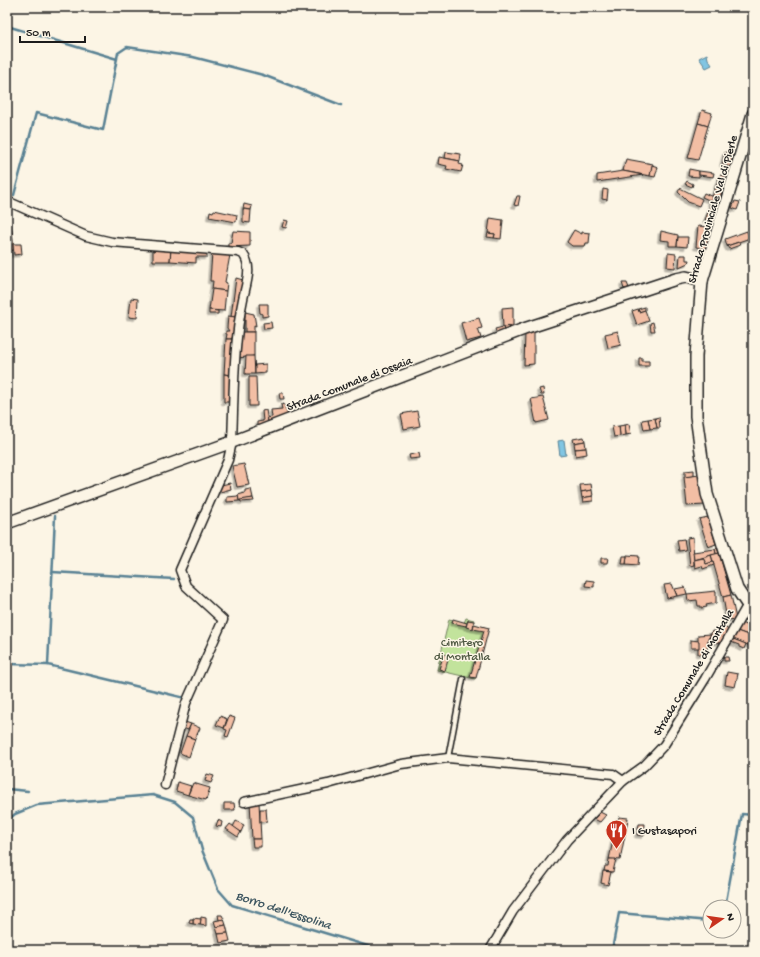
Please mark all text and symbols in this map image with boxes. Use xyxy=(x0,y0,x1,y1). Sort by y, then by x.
scale bar xyxy=(20,18,85,44)
text: 50 m xyxy=(26,27,51,41)
street label: Strada Provinciale Val di Pierle xyxy=(686,133,742,285)
street label: Strada Comunale di Ossaia xyxy=(285,354,415,415)
street label: Strada Comunale di Montalla xyxy=(651,607,738,739)
park label: Cimitero di Montalla xyxy=(434,637,490,665)
restaurant icon: I Gustasapori xyxy=(604,817,630,850)
place label: I Gustasapori xyxy=(632,825,697,839)
water label: Borro dell'Essolina xyxy=(234,889,333,934)
north arrow xyxy=(702,899,742,939)
text: N xyxy=(723,912,736,922)

